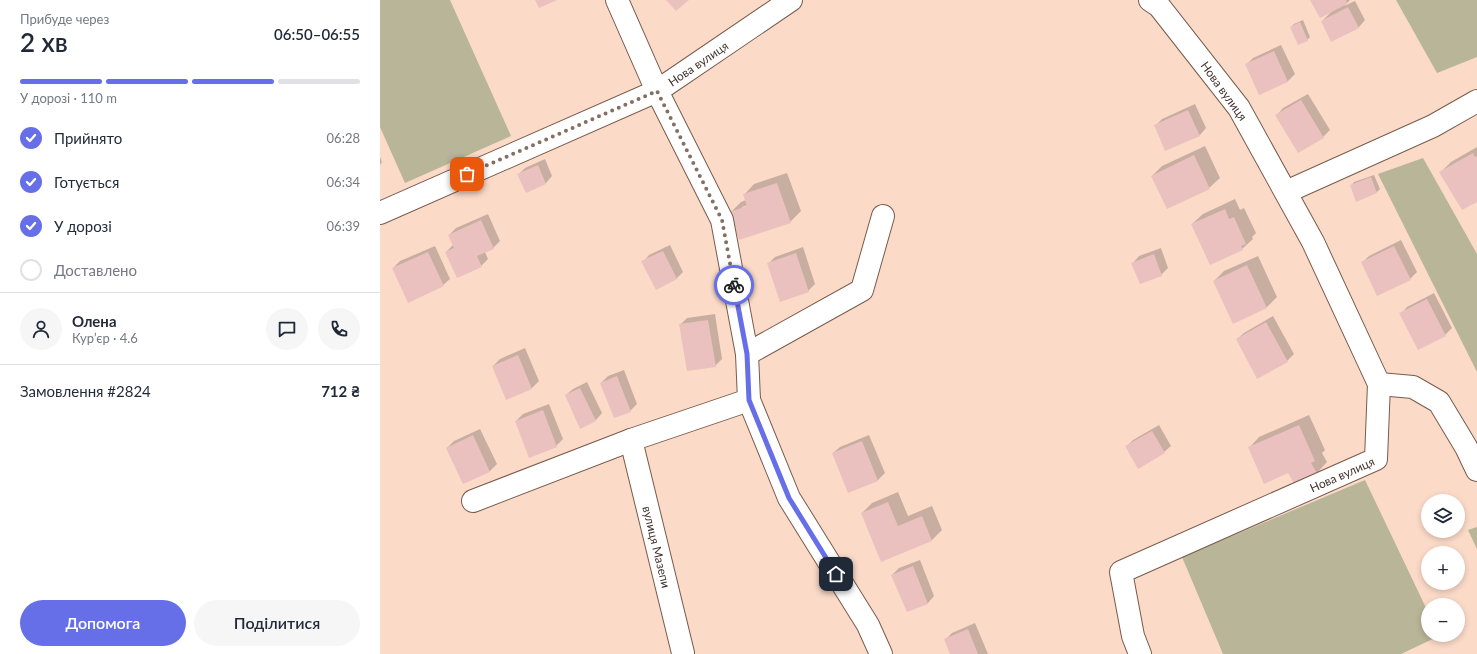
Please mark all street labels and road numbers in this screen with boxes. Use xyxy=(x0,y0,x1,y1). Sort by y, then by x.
street label: Нова вулиця xyxy=(665,38,731,89)
street label: Нова вулиця xyxy=(1198,59,1250,124)
street label: Нова вулиця xyxy=(1307,453,1377,495)
street label: вулиця Мазепи xyxy=(640,504,674,590)

